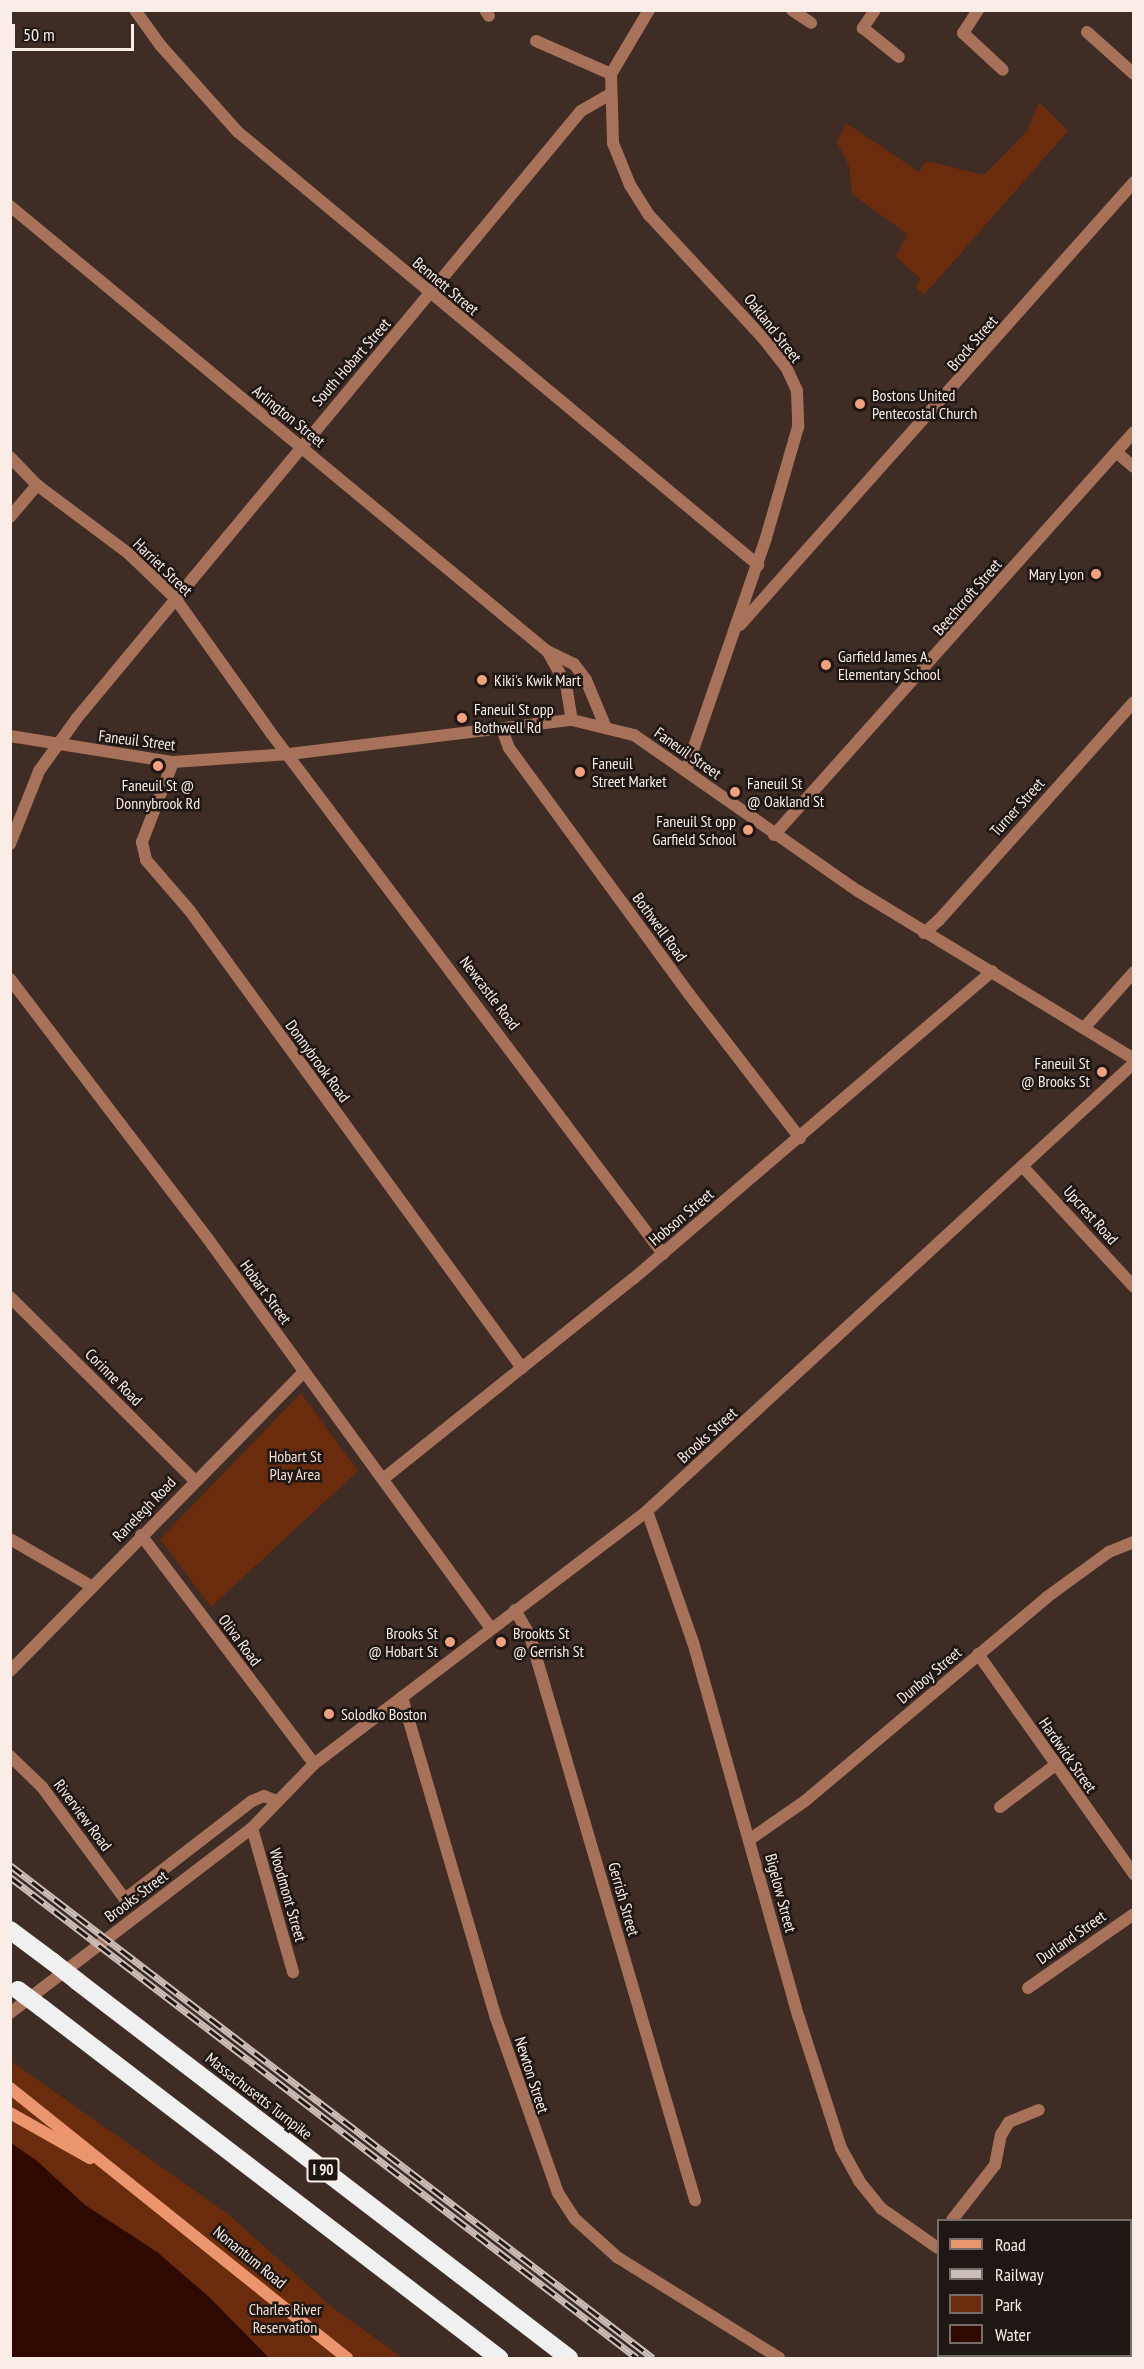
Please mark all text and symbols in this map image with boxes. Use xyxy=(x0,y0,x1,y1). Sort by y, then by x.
scale bar xyxy=(15,12,136,50)
text: 50 m xyxy=(23,23,55,46)
street label: Bennett Street xyxy=(409,253,483,319)
street label: Oakland Street xyxy=(740,290,806,366)
street label: Brock Street xyxy=(943,311,1001,375)
street label: South Hobart Street xyxy=(308,314,394,410)
street label: Arlington Street xyxy=(249,381,329,451)
place label: Bostons United Pentecostal Church xyxy=(872,385,977,423)
marker: Bostons United Pentecostal Church xyxy=(853,397,867,411)
street label: Harriet Street xyxy=(129,534,197,600)
street label: Beechcroft Street xyxy=(929,555,1005,639)
place label: Mary Lyon xyxy=(1028,564,1084,584)
marker: Mary Lyon xyxy=(1089,567,1103,581)
place label: Garfield James A. Elementary School xyxy=(838,646,941,684)
marker: Garfield James A. Elementary School xyxy=(819,658,833,672)
place label: Kiki's Kwik Mart xyxy=(494,670,581,690)
marker: Kiki's Kwik Mart xyxy=(475,673,489,687)
place label: Faneuil St opp Bothwell Rd xyxy=(474,699,554,737)
marker: Faneuil St opp Bothwell Rd xyxy=(455,711,469,725)
street label: Faneuil Street xyxy=(651,723,725,783)
street label: Faneuil Street xyxy=(97,726,177,754)
place label: Faneuil Street Market xyxy=(592,753,667,791)
marker: Faneuil St @ Donnybrook Rd xyxy=(151,759,165,773)
marker: Faneuil Street Market xyxy=(573,765,587,779)
place label: Faneuil St @ Oakland St xyxy=(747,773,824,811)
street label: Turner Street xyxy=(986,774,1048,840)
place label: Faneuil St @ Donnybrook Rd xyxy=(116,775,200,813)
marker: Faneuil St @ Oakland St xyxy=(728,785,742,799)
place label: Faneuil St opp Garfield School xyxy=(653,811,736,849)
marker: Faneuil St opp Garfield School xyxy=(741,823,755,837)
street label: Bothwell Road xyxy=(629,889,691,965)
street label: Newcastle Road xyxy=(456,952,524,1034)
street label: Donnybrook Road xyxy=(282,1016,354,1106)
place label: Faneuil St @ Brooks St xyxy=(1021,1053,1090,1091)
marker: Faneuil St @ Brooks St xyxy=(1095,1065,1109,1079)
street label: Upcrest Road xyxy=(1060,1182,1122,1248)
street label: Hobson Street xyxy=(645,1184,717,1250)
street label: Hobart Street xyxy=(236,1256,296,1328)
street label: Corinne Road xyxy=(81,1344,147,1410)
street label: Brooks Street xyxy=(673,1403,741,1467)
park label: Hobart St Play Area xyxy=(269,1446,321,1484)
street label: Ranelegh Road xyxy=(108,1473,180,1545)
street label: Oliva Road xyxy=(214,1611,266,1669)
place label: Brooks St @ Hobart St xyxy=(368,1623,438,1661)
place label: Brookts St @ Gerrish St xyxy=(513,1623,584,1661)
marker: Brooks St @ Hobart St xyxy=(443,1635,457,1649)
marker: Brookts St @ Gerrish St xyxy=(494,1635,508,1649)
street label: Dunboy Street xyxy=(893,1642,965,1708)
place label: Solodko Boston xyxy=(341,1704,427,1724)
marker: Solodko Boston xyxy=(322,1707,336,1721)
street label: Hardwick Street xyxy=(1035,1714,1101,1796)
street label: Riverview Road xyxy=(50,1775,116,1855)
street label: Woodmont Street xyxy=(266,1846,310,1944)
street label: Bigelow Street xyxy=(761,1851,801,1935)
street label: Gerrish Street xyxy=(604,1860,644,1938)
street label: Brooks Street xyxy=(101,1866,171,1926)
street label: Durland Street xyxy=(1033,1906,1109,1968)
street label: Newton Street xyxy=(511,2034,553,2116)
street label: Massachusetts Turnpike xyxy=(202,2048,316,2144)
road number: I 90 xyxy=(306,2158,340,2182)
legend xyxy=(937,2219,1132,2357)
street label: Nonantum Road xyxy=(210,2222,290,2292)
text: Road xyxy=(995,2233,1026,2256)
text: Railway xyxy=(995,2263,1044,2286)
text: Park xyxy=(995,2293,1022,2316)
park label: Charles River Reservation xyxy=(249,2299,321,2337)
text: Water xyxy=(995,2323,1031,2346)

